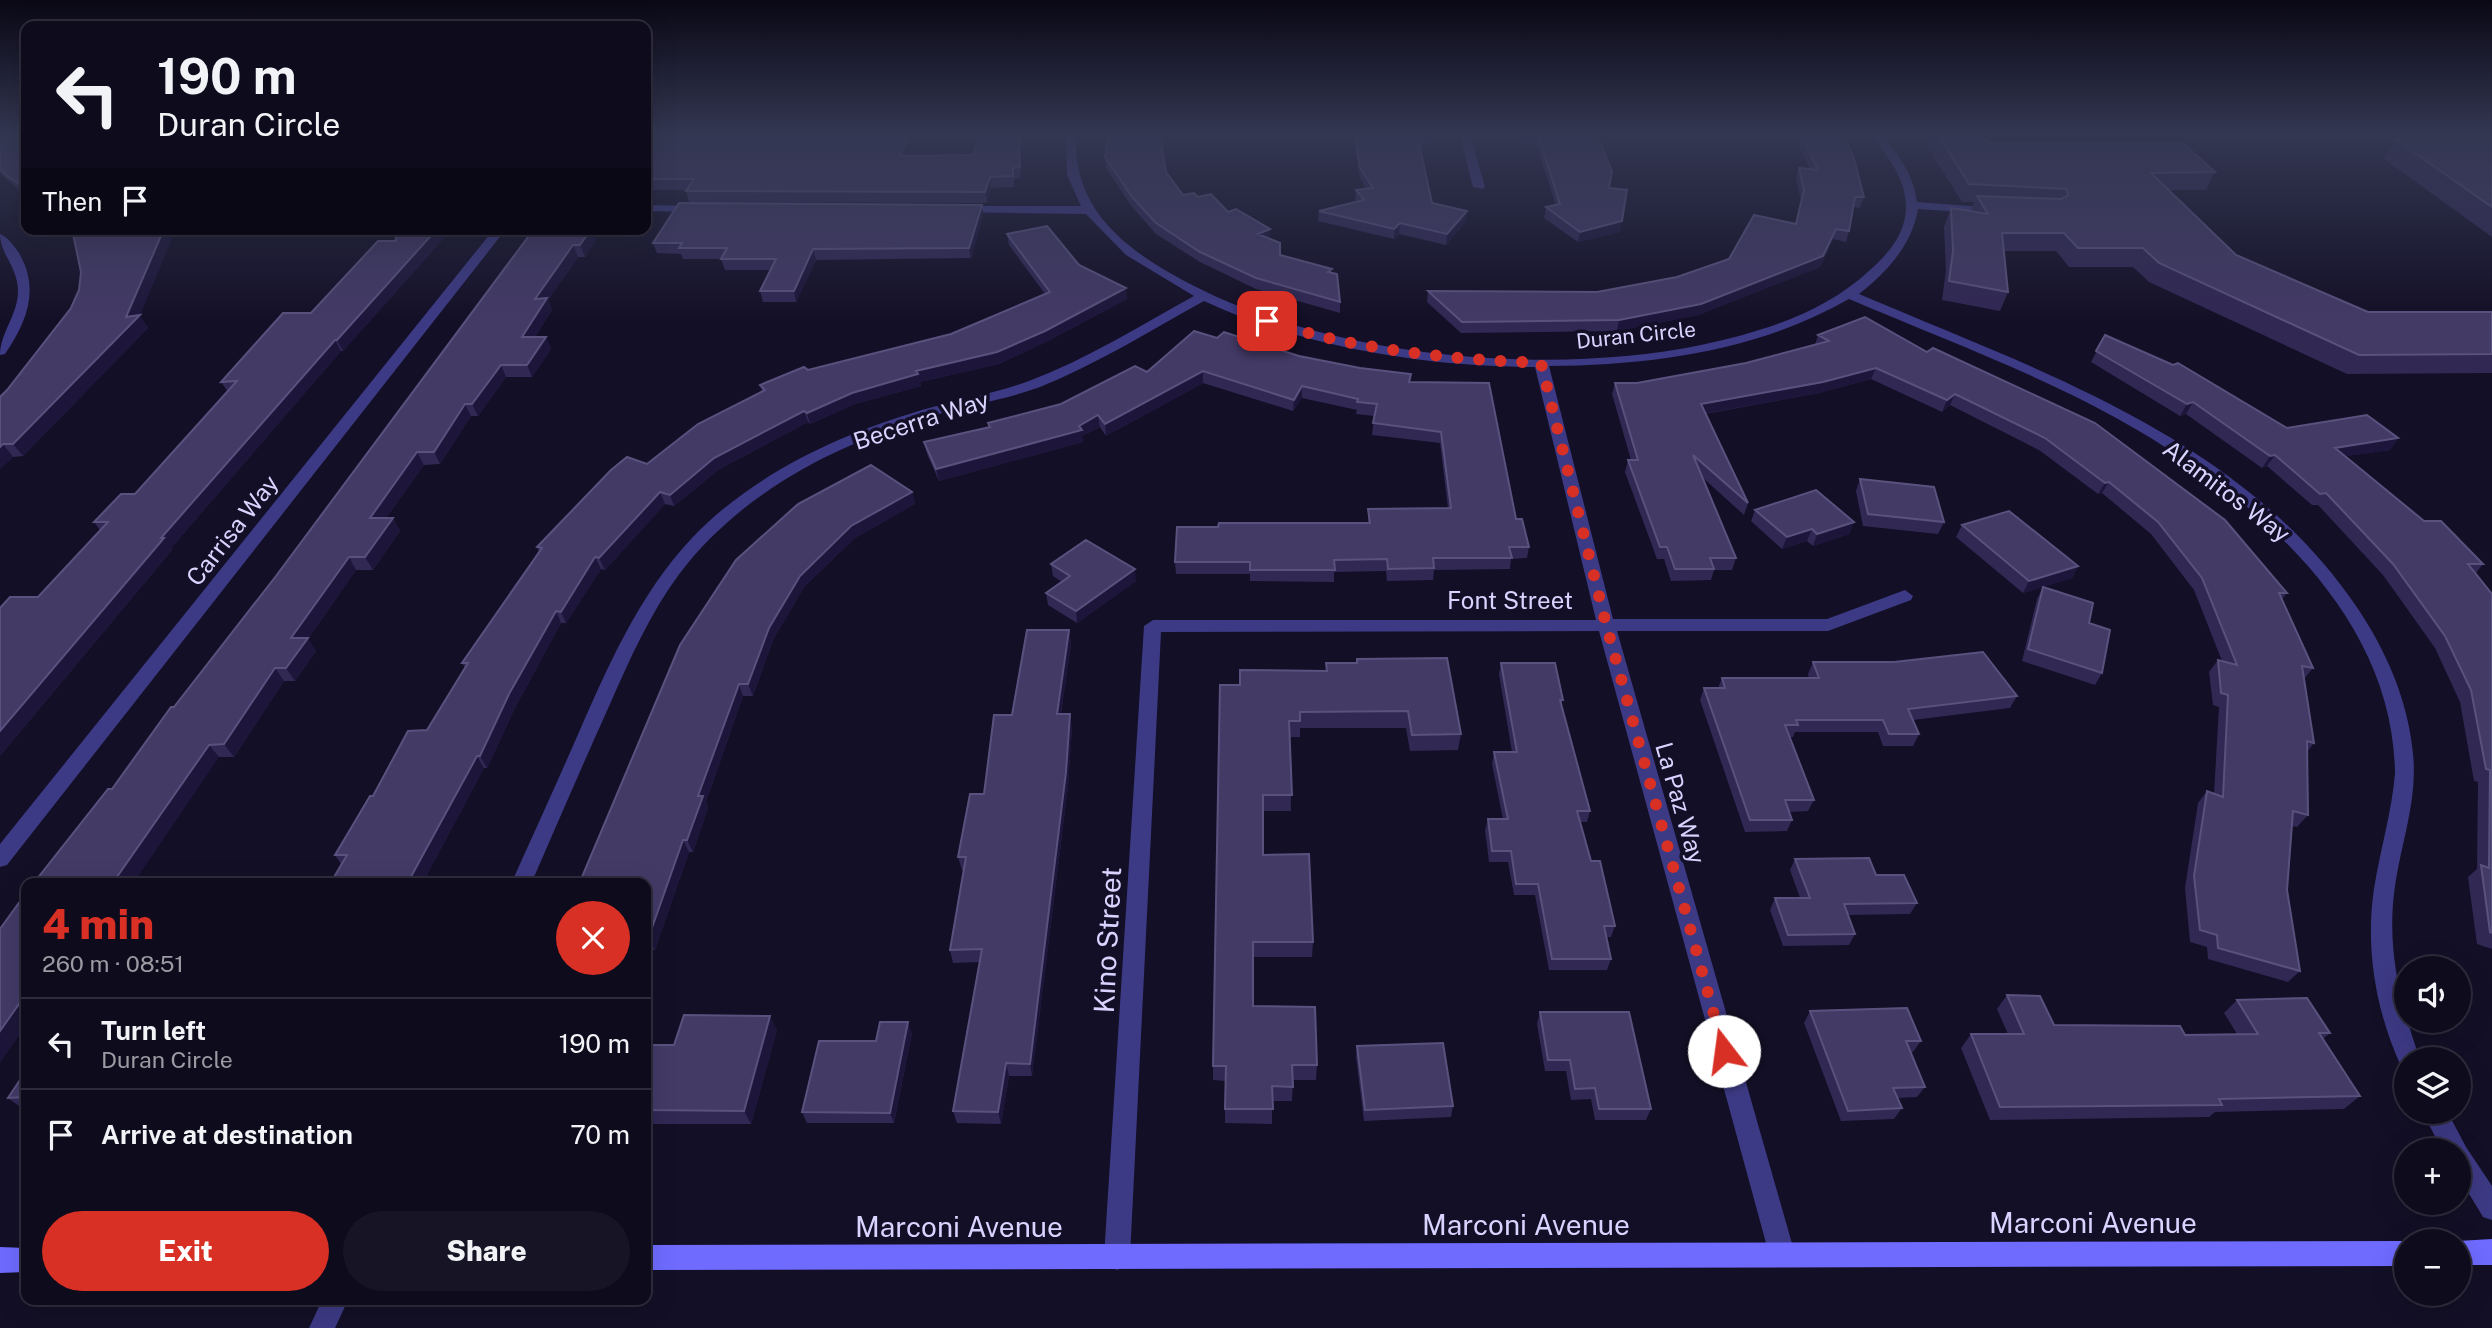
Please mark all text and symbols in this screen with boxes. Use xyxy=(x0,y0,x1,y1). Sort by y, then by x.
text: 190 m xyxy=(157,47,297,105)
icon: left xyxy=(42,49,133,140)
text: Duran Circle xyxy=(157,106,340,143)
icon: arrive xyxy=(116,182,154,220)
text: Then xyxy=(42,186,102,217)
pin xyxy=(1237,291,1297,351)
icon: arrive xyxy=(1248,302,1286,340)
street label: Duran Circle xyxy=(1575,316,1697,354)
street label: Becerra Way xyxy=(850,385,992,455)
street label: Alamitos Way xyxy=(2158,434,2296,548)
street label: Carrisa Way xyxy=(180,469,284,591)
street label: Font Street xyxy=(1447,586,1573,614)
street label: La Paz Way xyxy=(1650,739,1712,867)
street label: Kino Street xyxy=(1087,866,1127,1014)
text: 4 min xyxy=(42,899,154,948)
button: close xyxy=(556,901,630,975)
text: 260 m · 08:51 xyxy=(42,950,184,977)
map controls xyxy=(2394,956,2471,1306)
button: sound xyxy=(2394,956,2471,1033)
position arrow xyxy=(1687,1014,1761,1088)
text: Turn left xyxy=(101,1015,206,1046)
icon: left xyxy=(42,1025,80,1063)
text: 190 m xyxy=(559,1028,630,1059)
text: Duran Circle xyxy=(101,1046,233,1073)
button: layers xyxy=(2394,1047,2471,1124)
icon: arrive xyxy=(42,1116,80,1154)
text: Arrive at destination xyxy=(101,1119,353,1150)
text: 70 m xyxy=(570,1119,630,1150)
button: + xyxy=(2394,1138,2471,1215)
street label: Marconi Avenue xyxy=(1989,1206,2197,1239)
street label: Marconi Avenue xyxy=(1422,1208,1630,1241)
street label: Marconi Avenue xyxy=(855,1210,1063,1243)
button: Exit xyxy=(42,1211,329,1291)
button: Share xyxy=(343,1211,630,1291)
button: − xyxy=(2394,1229,2471,1306)

